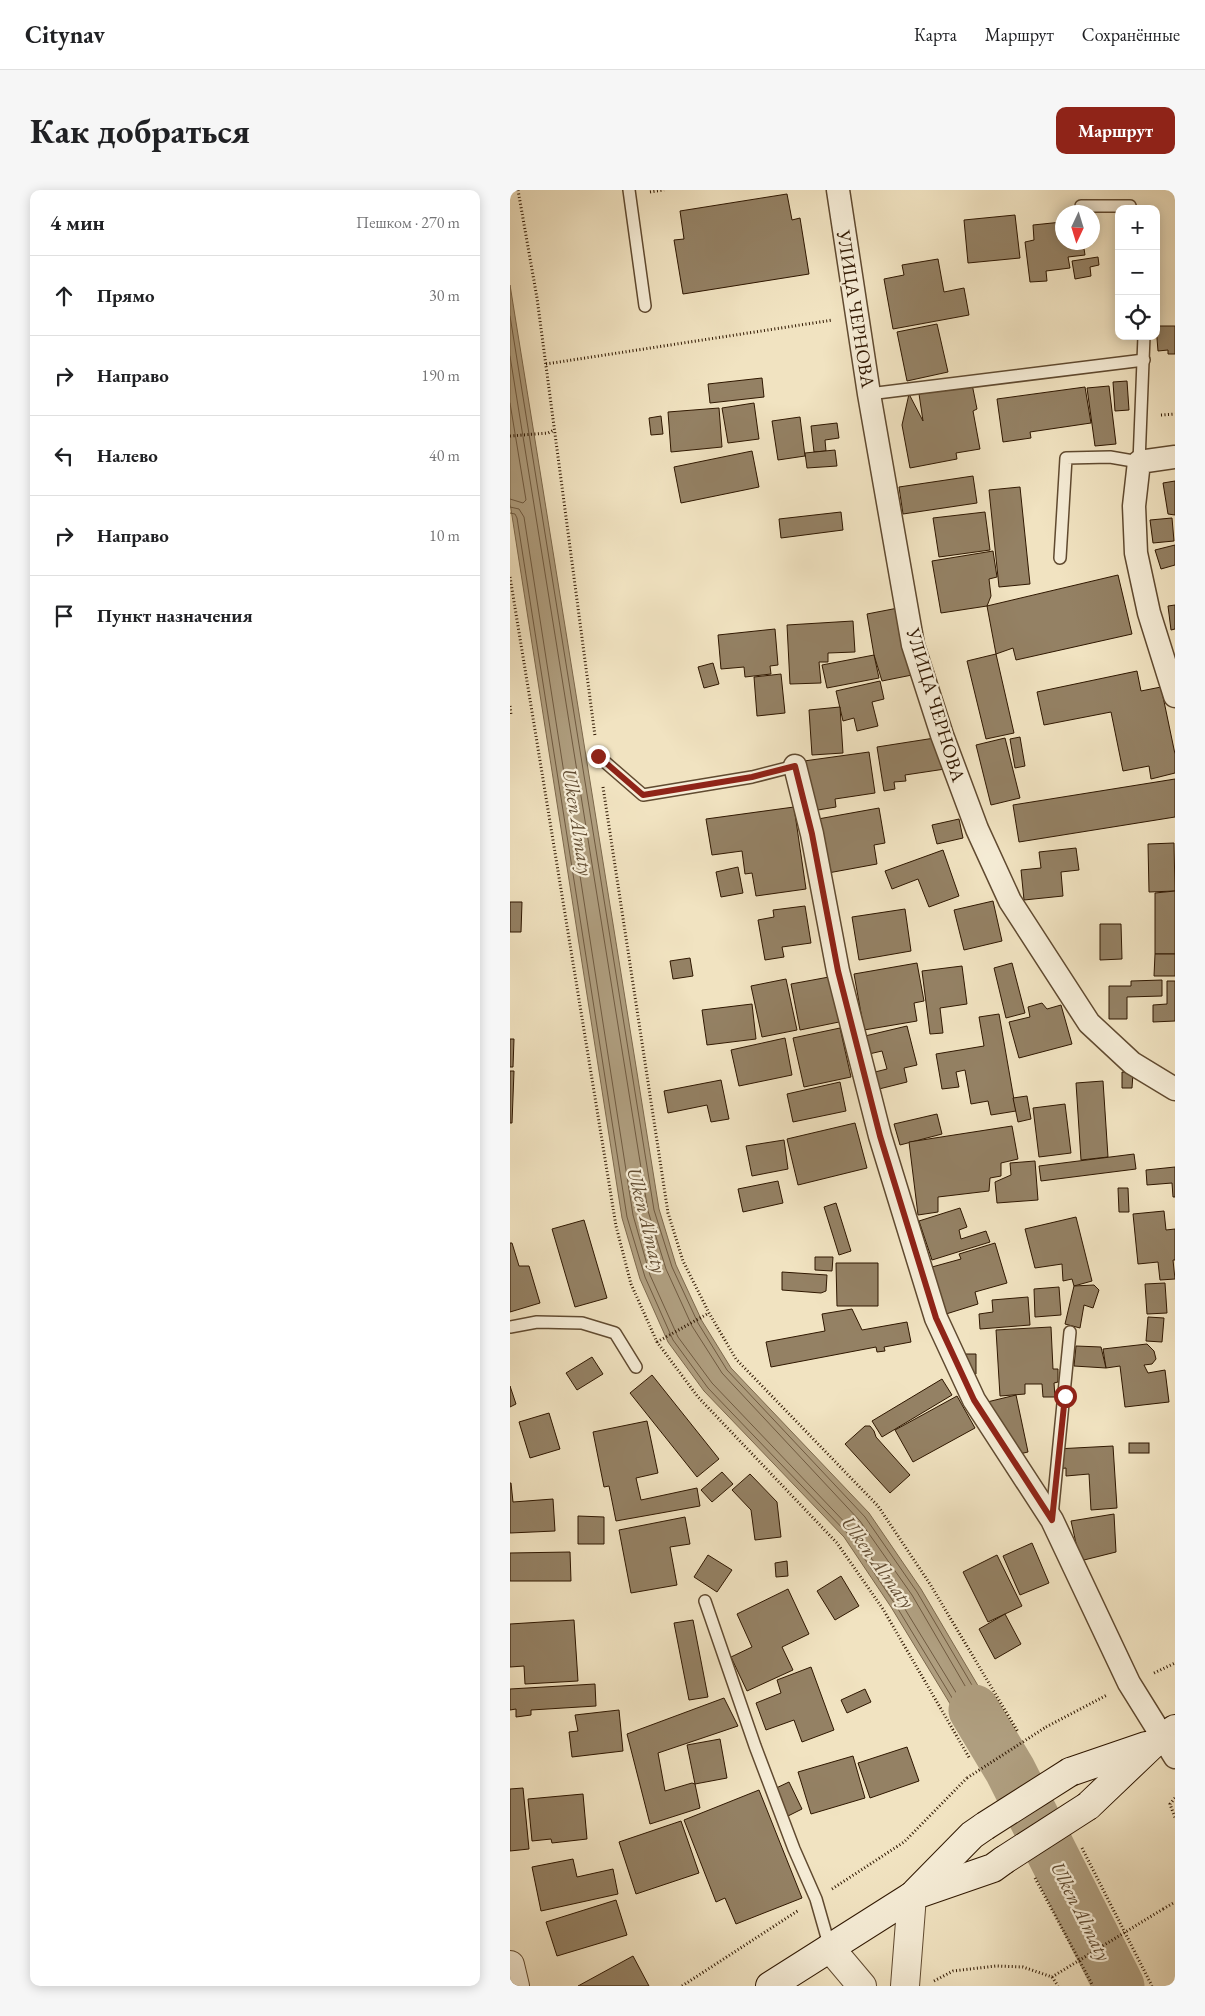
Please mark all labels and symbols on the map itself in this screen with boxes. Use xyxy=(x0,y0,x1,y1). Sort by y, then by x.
north arrow xyxy=(1055,205,1100,250)
street label: УЛИЦА ЧЕРНОВА xyxy=(831,227,881,391)
street label: УЛИЦА ЧЕРНОВА xyxy=(900,624,972,786)
route end xyxy=(587,745,610,768)
water label: Ulken Almaty xyxy=(557,766,599,878)
water label: Ulken Almaty xyxy=(621,1164,673,1276)
route start xyxy=(1054,1385,1077,1408)
water label: Ulken Almaty xyxy=(836,1511,920,1613)
water label: Ulken Almaty xyxy=(1045,1857,1117,1965)

